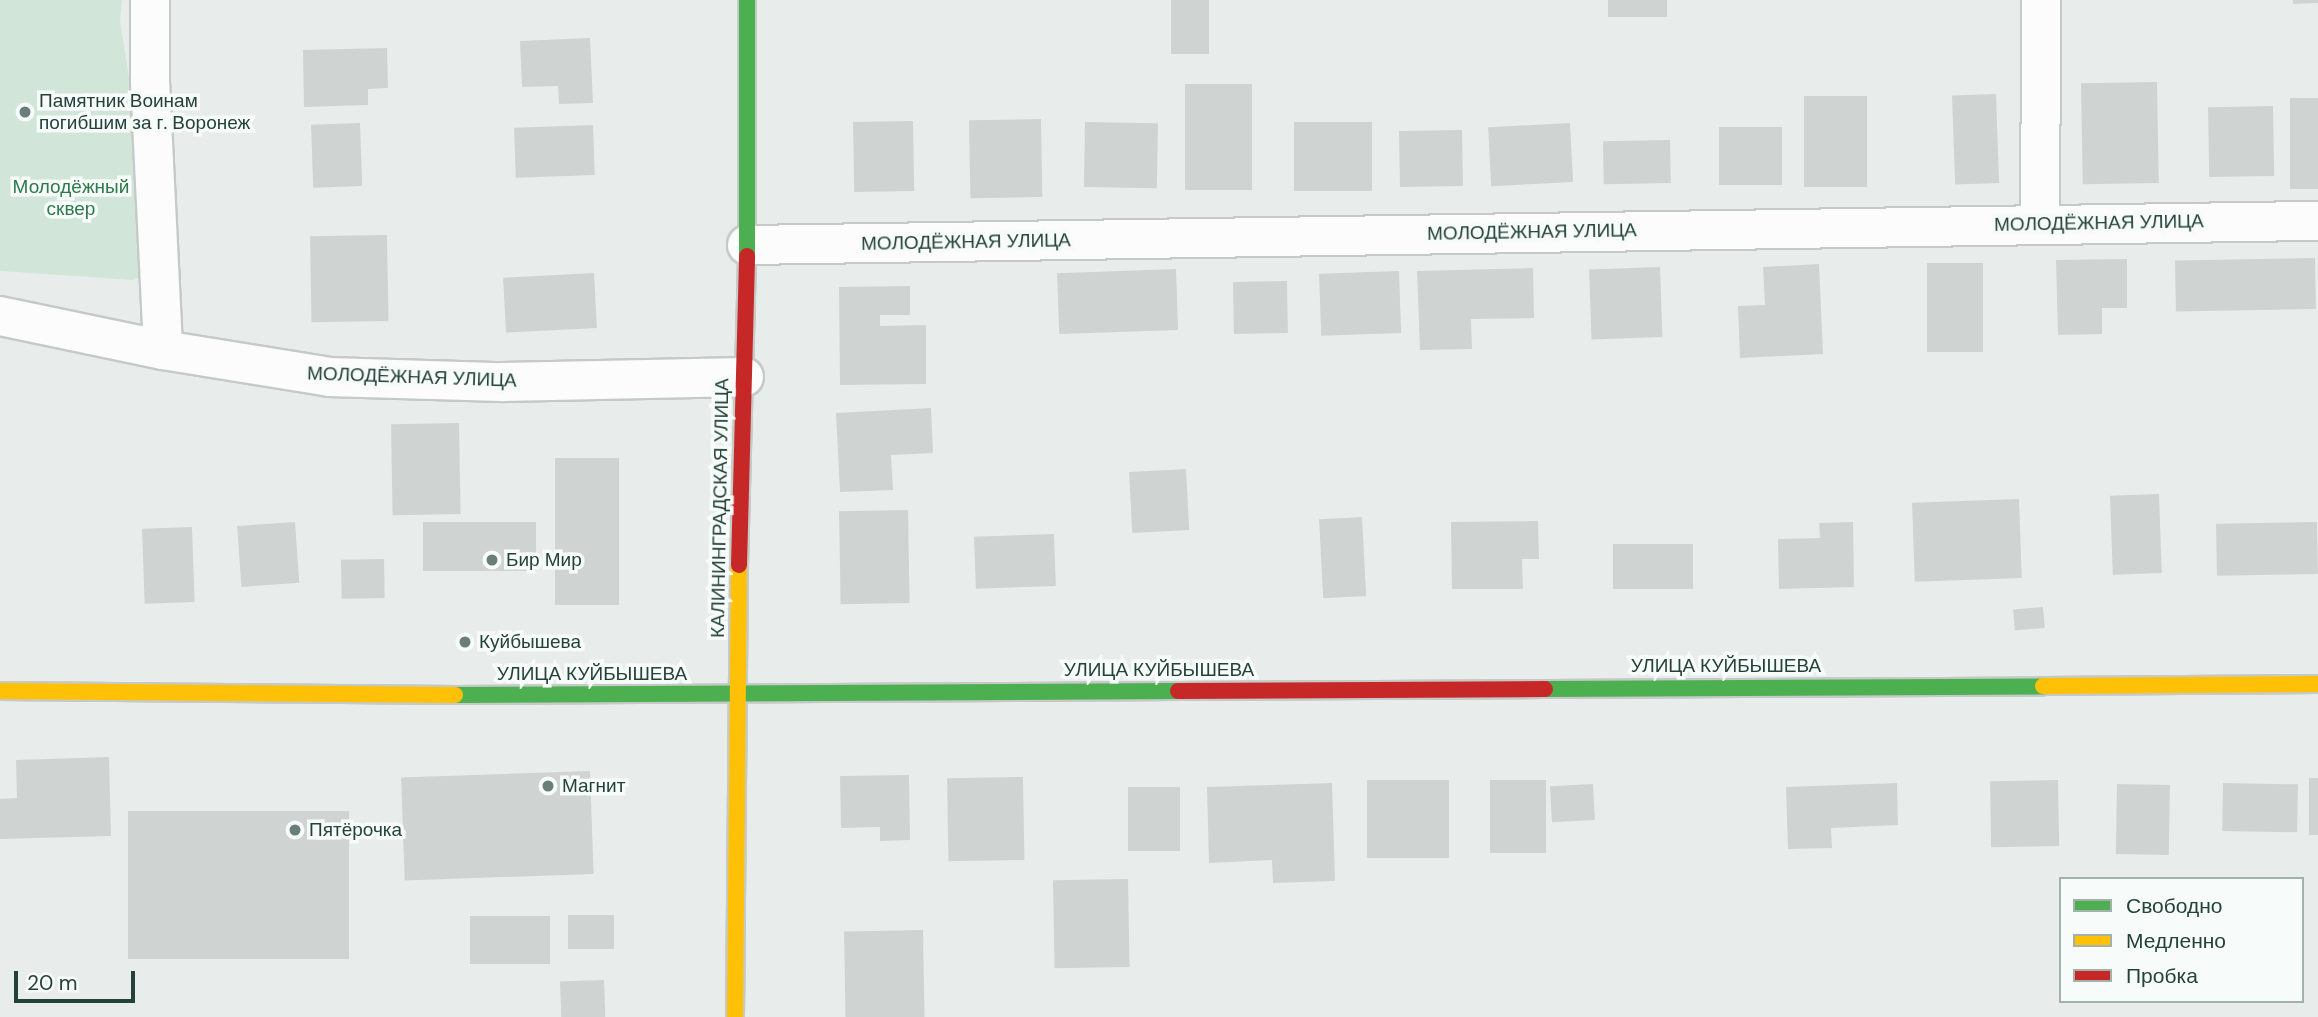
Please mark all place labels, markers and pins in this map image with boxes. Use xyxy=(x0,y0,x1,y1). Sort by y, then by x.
place label: Памятник Воинам погибшим за г. Воронеж xyxy=(39,90,250,134)
marker: Памятник Воинам погибшим за г. Воронеж xyxy=(17,104,33,120)
place label: Бир Мир xyxy=(506,549,582,571)
marker: Бир Мир xyxy=(484,552,500,568)
place label: Куйбышева xyxy=(479,631,581,653)
marker: Куйбышева xyxy=(457,634,473,650)
place label: Магнит xyxy=(562,775,625,797)
marker: Магнит xyxy=(540,778,556,794)
place label: Пятёрочка xyxy=(309,819,402,841)
marker: Пятёрочка xyxy=(287,822,303,838)

